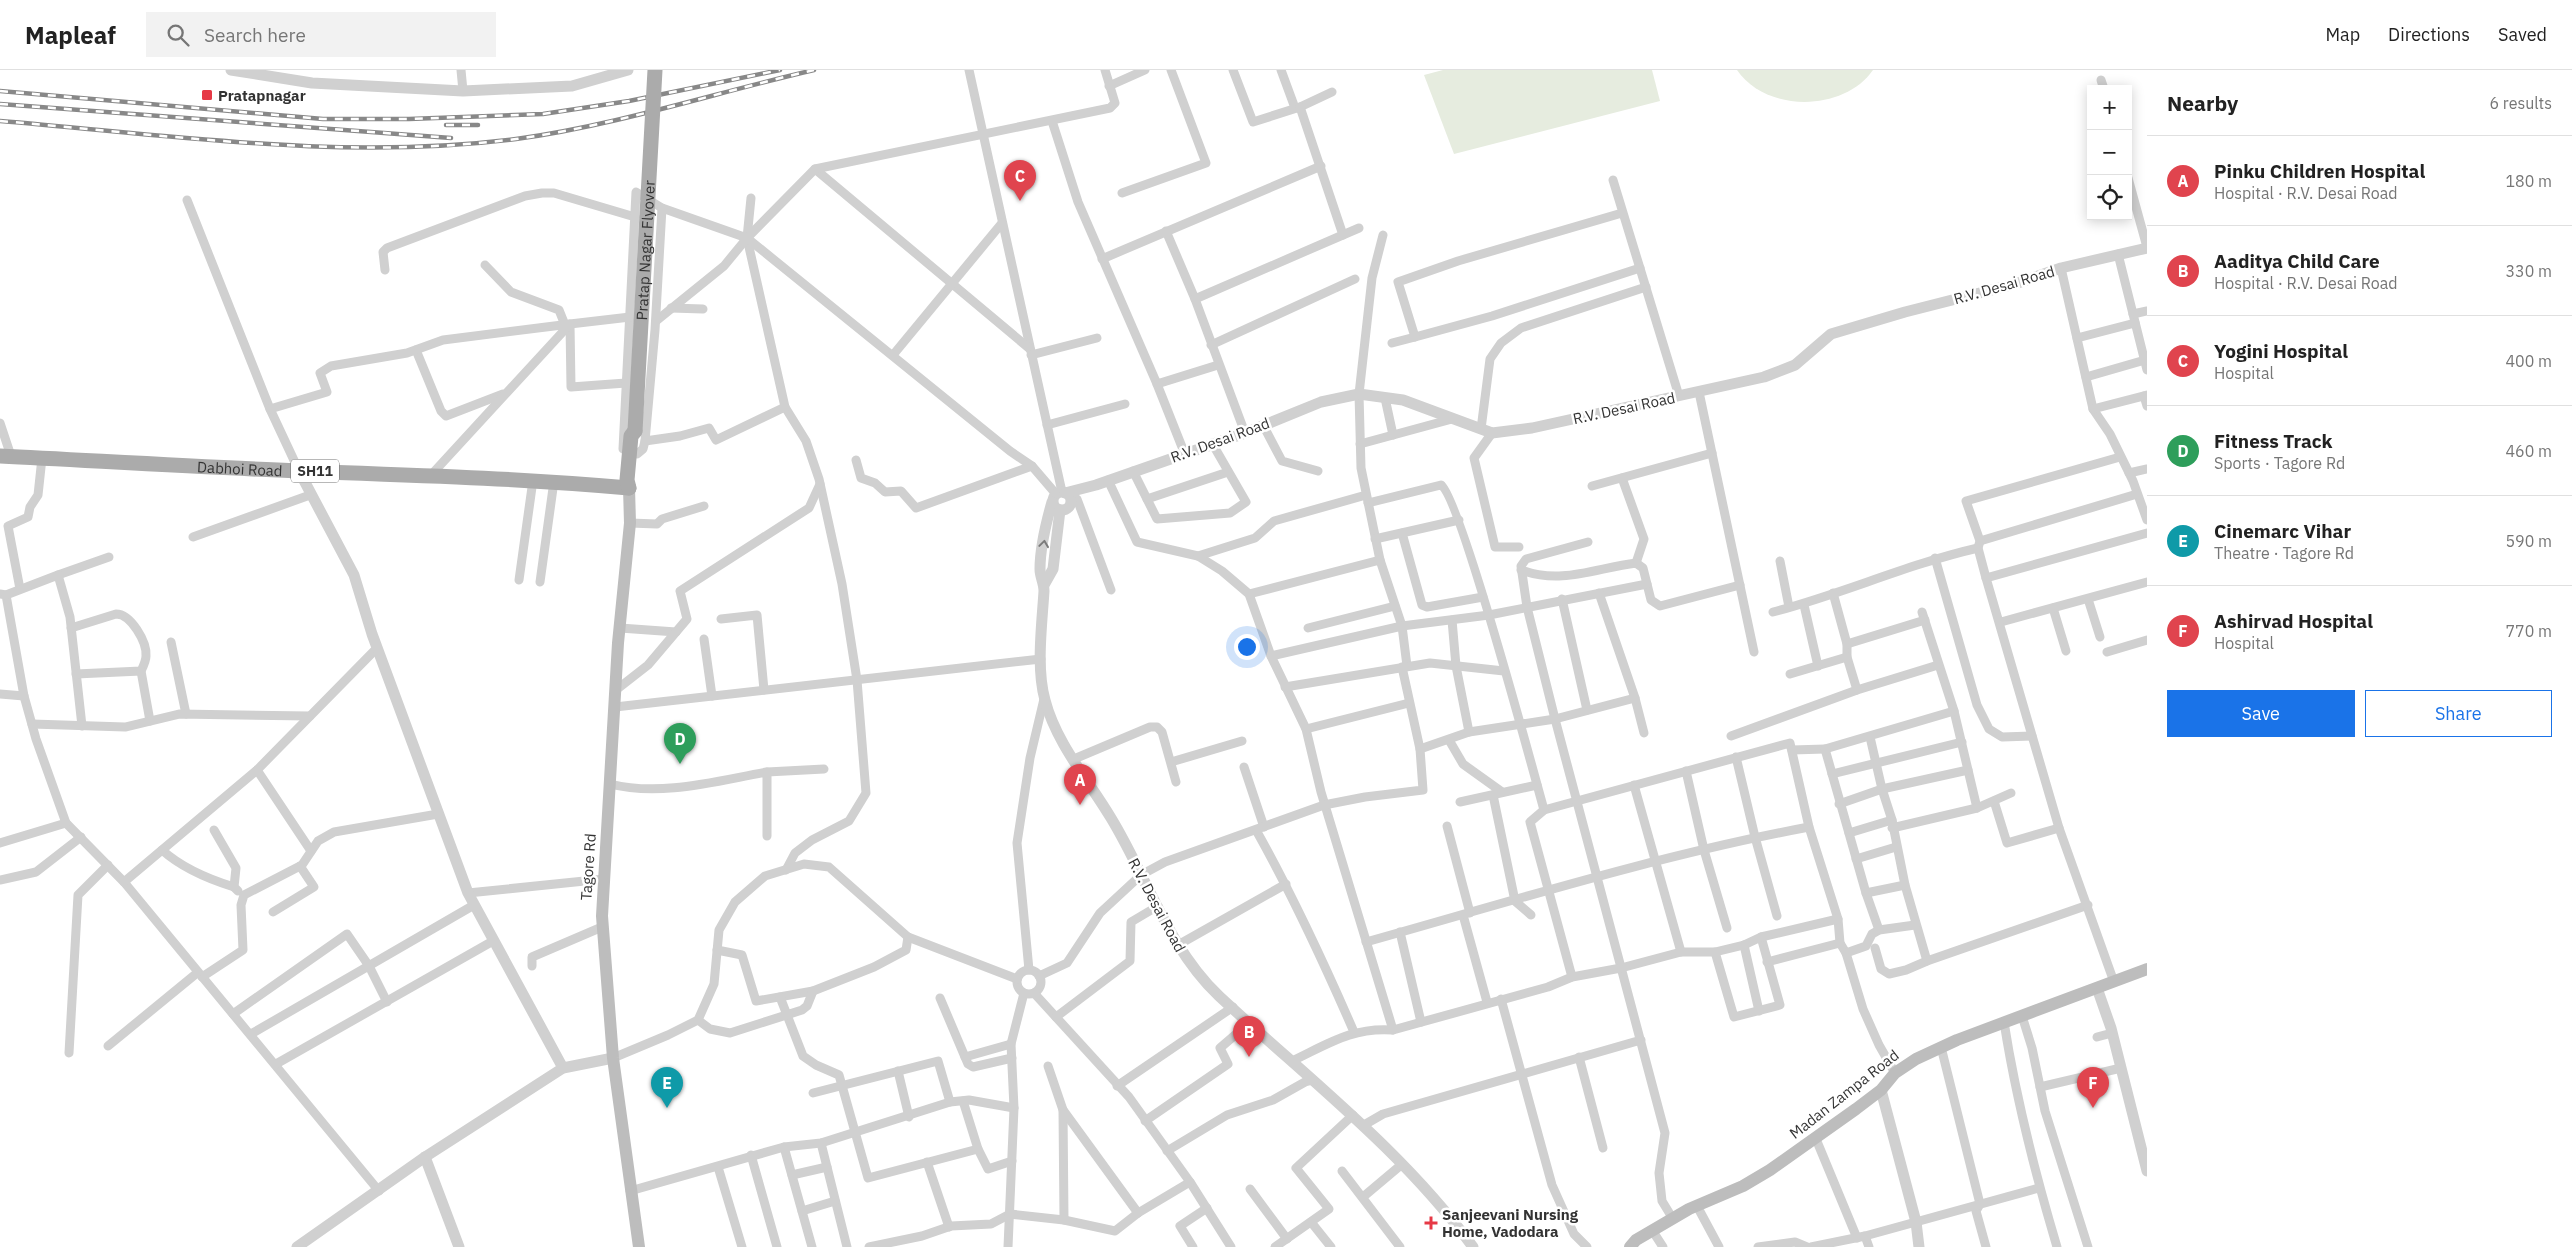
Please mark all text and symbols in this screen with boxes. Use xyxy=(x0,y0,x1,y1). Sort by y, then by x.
search box xyxy=(146,12,496,57)
text: Mapleaf xyxy=(25,19,116,51)
icon: search xyxy=(164,21,192,49)
text: Search here xyxy=(204,23,306,47)
text: Map xyxy=(2325,23,2360,46)
text: Directions xyxy=(2388,23,2470,46)
text: Saved xyxy=(2498,23,2547,46)
map controls xyxy=(2087,85,2132,220)
button: + xyxy=(2087,85,2132,130)
place label: Pratapnagar xyxy=(218,86,306,105)
marker: Pratapnagar xyxy=(200,88,214,102)
text: Nearby xyxy=(2167,89,2238,117)
text: 6 results xyxy=(2489,93,2552,113)
button: − xyxy=(2087,130,2132,175)
text: Pinku Children Hospital xyxy=(2214,159,2425,183)
pin: C xyxy=(1004,160,1036,201)
text: A xyxy=(2178,171,2188,191)
text: 180 m xyxy=(2505,171,2552,191)
button: locate xyxy=(2087,175,2132,220)
street label: Pratap Nagar Flyover xyxy=(632,179,658,321)
text: Hospital · R.V. Desai Road xyxy=(2214,183,2398,203)
text: Aaditya Child Care xyxy=(2214,249,2380,273)
text: B xyxy=(2178,261,2188,281)
text: 330 m xyxy=(2505,261,2552,281)
street label: R.V. Desai Road xyxy=(1951,262,2057,308)
text: Hospital · R.V. Desai Road xyxy=(2214,273,2398,293)
text: Yogini Hospital xyxy=(2214,339,2348,363)
text: C xyxy=(2178,351,2188,371)
text: 400 m xyxy=(2505,351,2552,371)
text: Hospital xyxy=(2214,363,2274,383)
street label: R.V. Desai Road xyxy=(1571,388,1677,428)
street label: R.V. Desai Road xyxy=(1168,413,1272,467)
text: Fitness Track xyxy=(2214,429,2333,453)
text: D xyxy=(2177,441,2189,461)
text: 460 m xyxy=(2505,441,2552,461)
text: Sports · Tagore Rd xyxy=(2214,453,2345,473)
street label: Dabhoi Road xyxy=(197,457,283,480)
road number: SH11 xyxy=(291,460,339,482)
text: Cinemarc Vihar xyxy=(2214,519,2351,543)
text: E xyxy=(2178,531,2188,551)
text: 590 m xyxy=(2505,531,2552,551)
one-way arrow xyxy=(1038,539,1049,547)
text: Theatre · Tagore Rd xyxy=(2214,543,2354,563)
text: Ashirvad Hospital xyxy=(2214,609,2373,633)
text: F xyxy=(2178,621,2188,641)
text: 770 m xyxy=(2505,621,2552,641)
text: Hospital xyxy=(2214,633,2274,653)
your location xyxy=(1234,634,1260,660)
button: Save xyxy=(2167,690,2355,737)
button: Share xyxy=(2365,690,2552,737)
pin: D xyxy=(664,723,696,764)
pin: A xyxy=(1064,764,1096,805)
street label: Tagore Rd xyxy=(576,833,600,901)
street label: R.V. Desai Road xyxy=(1124,855,1190,955)
pin: B xyxy=(1233,1016,1265,1057)
street label: Madan Zampa Road xyxy=(1786,1045,1902,1143)
pin: E xyxy=(651,1067,683,1108)
pin: F xyxy=(2077,1067,2109,1108)
place label: Sanjeevani Nursing Home, Vadodara xyxy=(1442,1205,1579,1241)
marker: Sanjeevani Nursing Home, Vadodara xyxy=(1424,1216,1438,1230)

